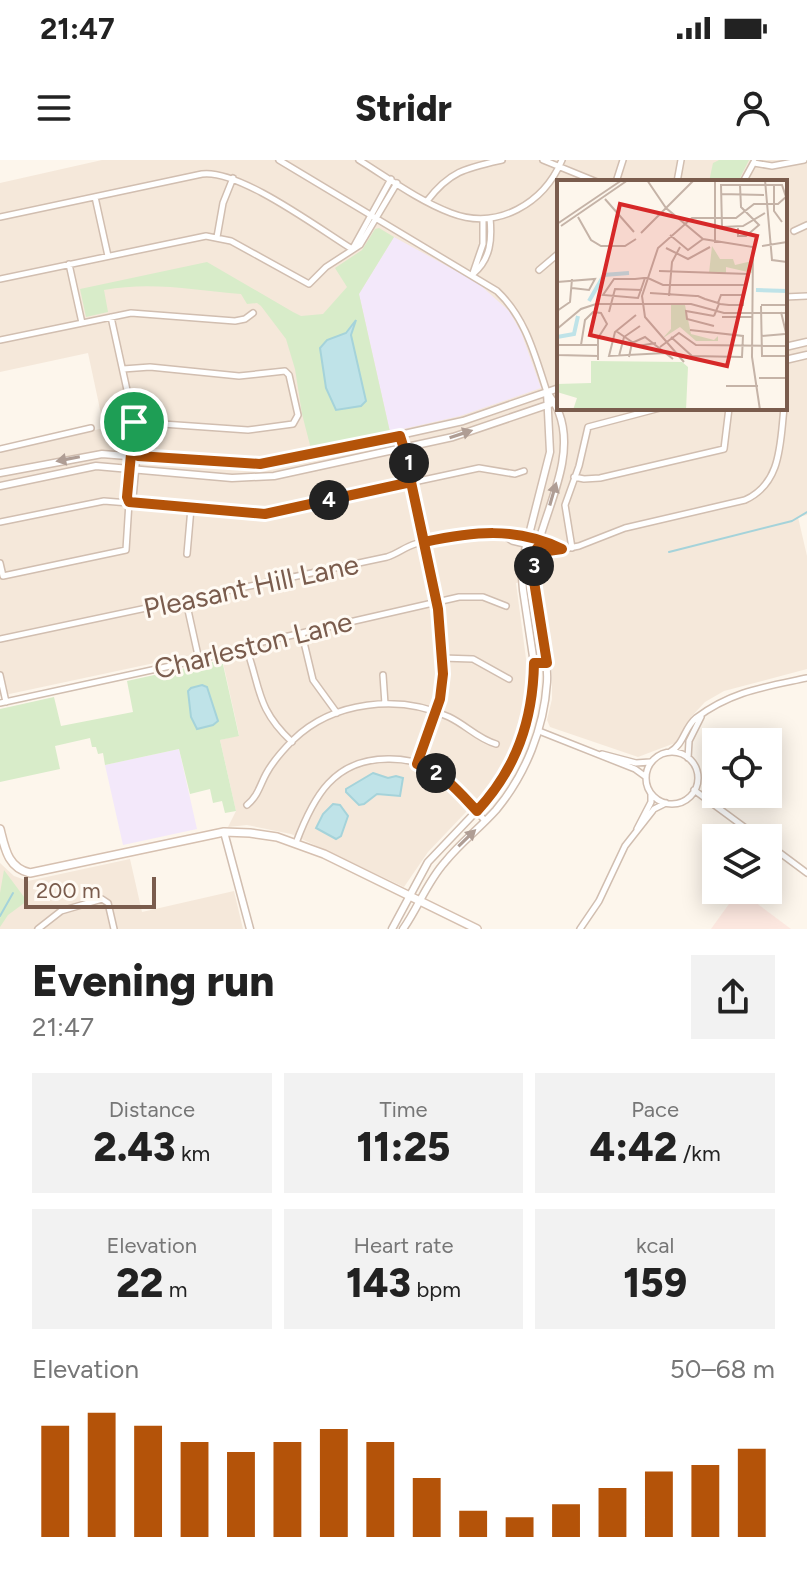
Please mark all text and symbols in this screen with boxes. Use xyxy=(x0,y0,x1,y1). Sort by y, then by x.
text: 21:47 xyxy=(40,10,115,47)
icon: menu xyxy=(32,86,76,130)
icon: person xyxy=(731,86,775,130)
text: Stridr xyxy=(355,87,452,130)
inset map xyxy=(557,180,787,410)
pin xyxy=(100,388,168,456)
icon: arrive xyxy=(112,400,156,444)
one-way arrow xyxy=(450,427,474,440)
pin: 1 xyxy=(389,443,429,483)
text: 1 xyxy=(404,449,414,476)
one-way arrow xyxy=(56,453,81,466)
pin: 4 xyxy=(309,480,349,520)
one-way arrow xyxy=(547,482,560,506)
text: 4 xyxy=(322,486,336,513)
pin: 3 xyxy=(514,546,554,586)
street label: Pleasant Hill Lane xyxy=(140,547,362,625)
text: 3 xyxy=(528,552,540,579)
street label: Charleston Lane xyxy=(150,604,356,686)
map controls xyxy=(702,728,782,904)
button: locate xyxy=(702,728,782,808)
pin: 2 xyxy=(416,753,456,793)
text: 2 xyxy=(430,759,442,786)
button: layers xyxy=(702,824,782,904)
one-way arrow xyxy=(457,830,476,848)
scale bar xyxy=(24,873,156,909)
text: 200 m xyxy=(36,877,101,904)
text: Evening run xyxy=(32,954,274,1007)
button: share xyxy=(691,955,775,1039)
text: 21:47 xyxy=(32,1011,94,1043)
text: Distance xyxy=(109,1096,195,1123)
text: Time xyxy=(380,1096,427,1123)
text: Pace xyxy=(631,1096,679,1123)
text: 2.43 xyxy=(93,1123,176,1171)
text: 11:25 xyxy=(357,1123,450,1171)
text: 4:42 xyxy=(590,1123,677,1171)
text: km xyxy=(176,1140,210,1167)
text: /km xyxy=(677,1140,721,1167)
text: Elevation xyxy=(107,1232,197,1259)
text: Heart rate xyxy=(354,1232,453,1259)
text: kcal xyxy=(636,1232,674,1259)
text: 22 xyxy=(116,1259,163,1307)
text: 143 xyxy=(346,1259,411,1307)
text: 159 xyxy=(623,1259,687,1307)
text: m xyxy=(163,1276,187,1303)
text: bpm xyxy=(411,1276,461,1303)
text: Elevation xyxy=(32,1353,139,1385)
text: 50–68 m xyxy=(670,1353,775,1385)

